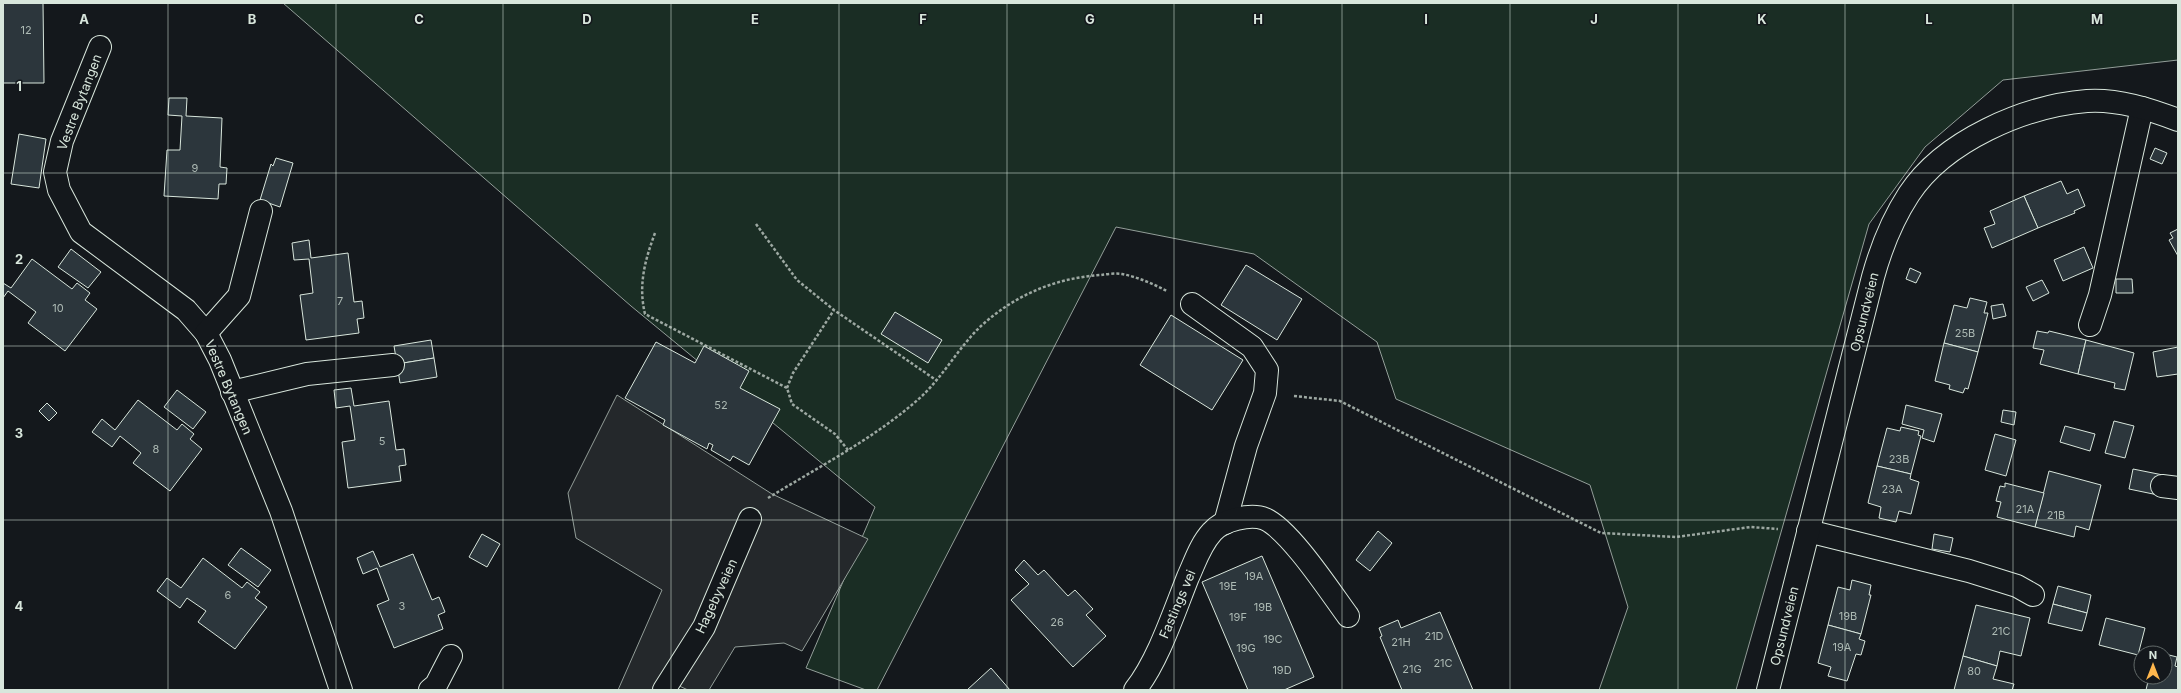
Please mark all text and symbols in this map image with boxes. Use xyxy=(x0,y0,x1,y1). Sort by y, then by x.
text: A xyxy=(79,11,89,27)
text: B xyxy=(248,11,257,27)
text: C xyxy=(414,11,424,27)
text: D xyxy=(582,11,592,27)
text: E xyxy=(751,11,759,27)
text: F xyxy=(919,11,927,27)
text: G xyxy=(1085,11,1095,27)
text: H xyxy=(1253,11,1263,27)
text: I xyxy=(1424,11,1428,27)
text: J xyxy=(1590,11,1598,27)
text: K xyxy=(1757,11,1767,27)
text: L xyxy=(1925,11,1933,27)
text: M xyxy=(2091,11,2103,27)
house number: 12 xyxy=(20,23,32,37)
street label: Vestre Bytangen xyxy=(53,52,105,152)
text: 1 xyxy=(16,78,22,94)
house number: 9 xyxy=(192,161,199,175)
text: 2 xyxy=(15,251,23,267)
street label: Opsundveien xyxy=(1846,271,1882,353)
house number: 7 xyxy=(337,294,343,308)
house number: 10 xyxy=(52,301,64,315)
house number: 25B xyxy=(1955,326,1975,340)
street label: Vestre Bytangen xyxy=(202,337,256,437)
house number: 52 xyxy=(714,398,728,412)
text: 3 xyxy=(15,425,23,441)
house number: 5 xyxy=(379,434,386,448)
house number: 8 xyxy=(153,442,160,456)
house number: 23B xyxy=(1889,452,1909,466)
house number: 23A xyxy=(1881,482,1903,496)
house number: 21A xyxy=(2016,502,2035,516)
house number: 21B xyxy=(2047,508,2065,522)
street label: Hagebyveien xyxy=(692,556,740,636)
street label: Fastings vei xyxy=(1155,567,1199,641)
house number: 19A xyxy=(1245,569,1264,583)
house number: 19E xyxy=(1219,579,1237,593)
street label: Opsundveien xyxy=(1766,585,1802,667)
house number: 6 xyxy=(225,588,232,602)
text: 4 xyxy=(15,598,24,614)
house number: 3 xyxy=(399,599,406,613)
house number: 19B xyxy=(1254,600,1272,614)
house number: 19B xyxy=(1839,609,1857,623)
house number: 19F xyxy=(1229,610,1247,624)
house number: 26 xyxy=(1050,615,1064,629)
house number: 21C xyxy=(1991,624,2011,638)
house number: 21D xyxy=(1424,629,1444,643)
house number: 19C xyxy=(1263,632,1283,646)
house number: 21H xyxy=(1391,635,1411,649)
house number: 19A xyxy=(1833,640,1852,654)
house number: 19G xyxy=(1236,641,1256,655)
north arrow xyxy=(2133,645,2173,685)
text: N xyxy=(2149,648,2157,662)
house number: 21C xyxy=(1433,656,1453,670)
house number: 21G xyxy=(1402,662,1422,676)
house number: 19D xyxy=(1272,663,1292,677)
house number: 80 xyxy=(1967,664,1981,678)

